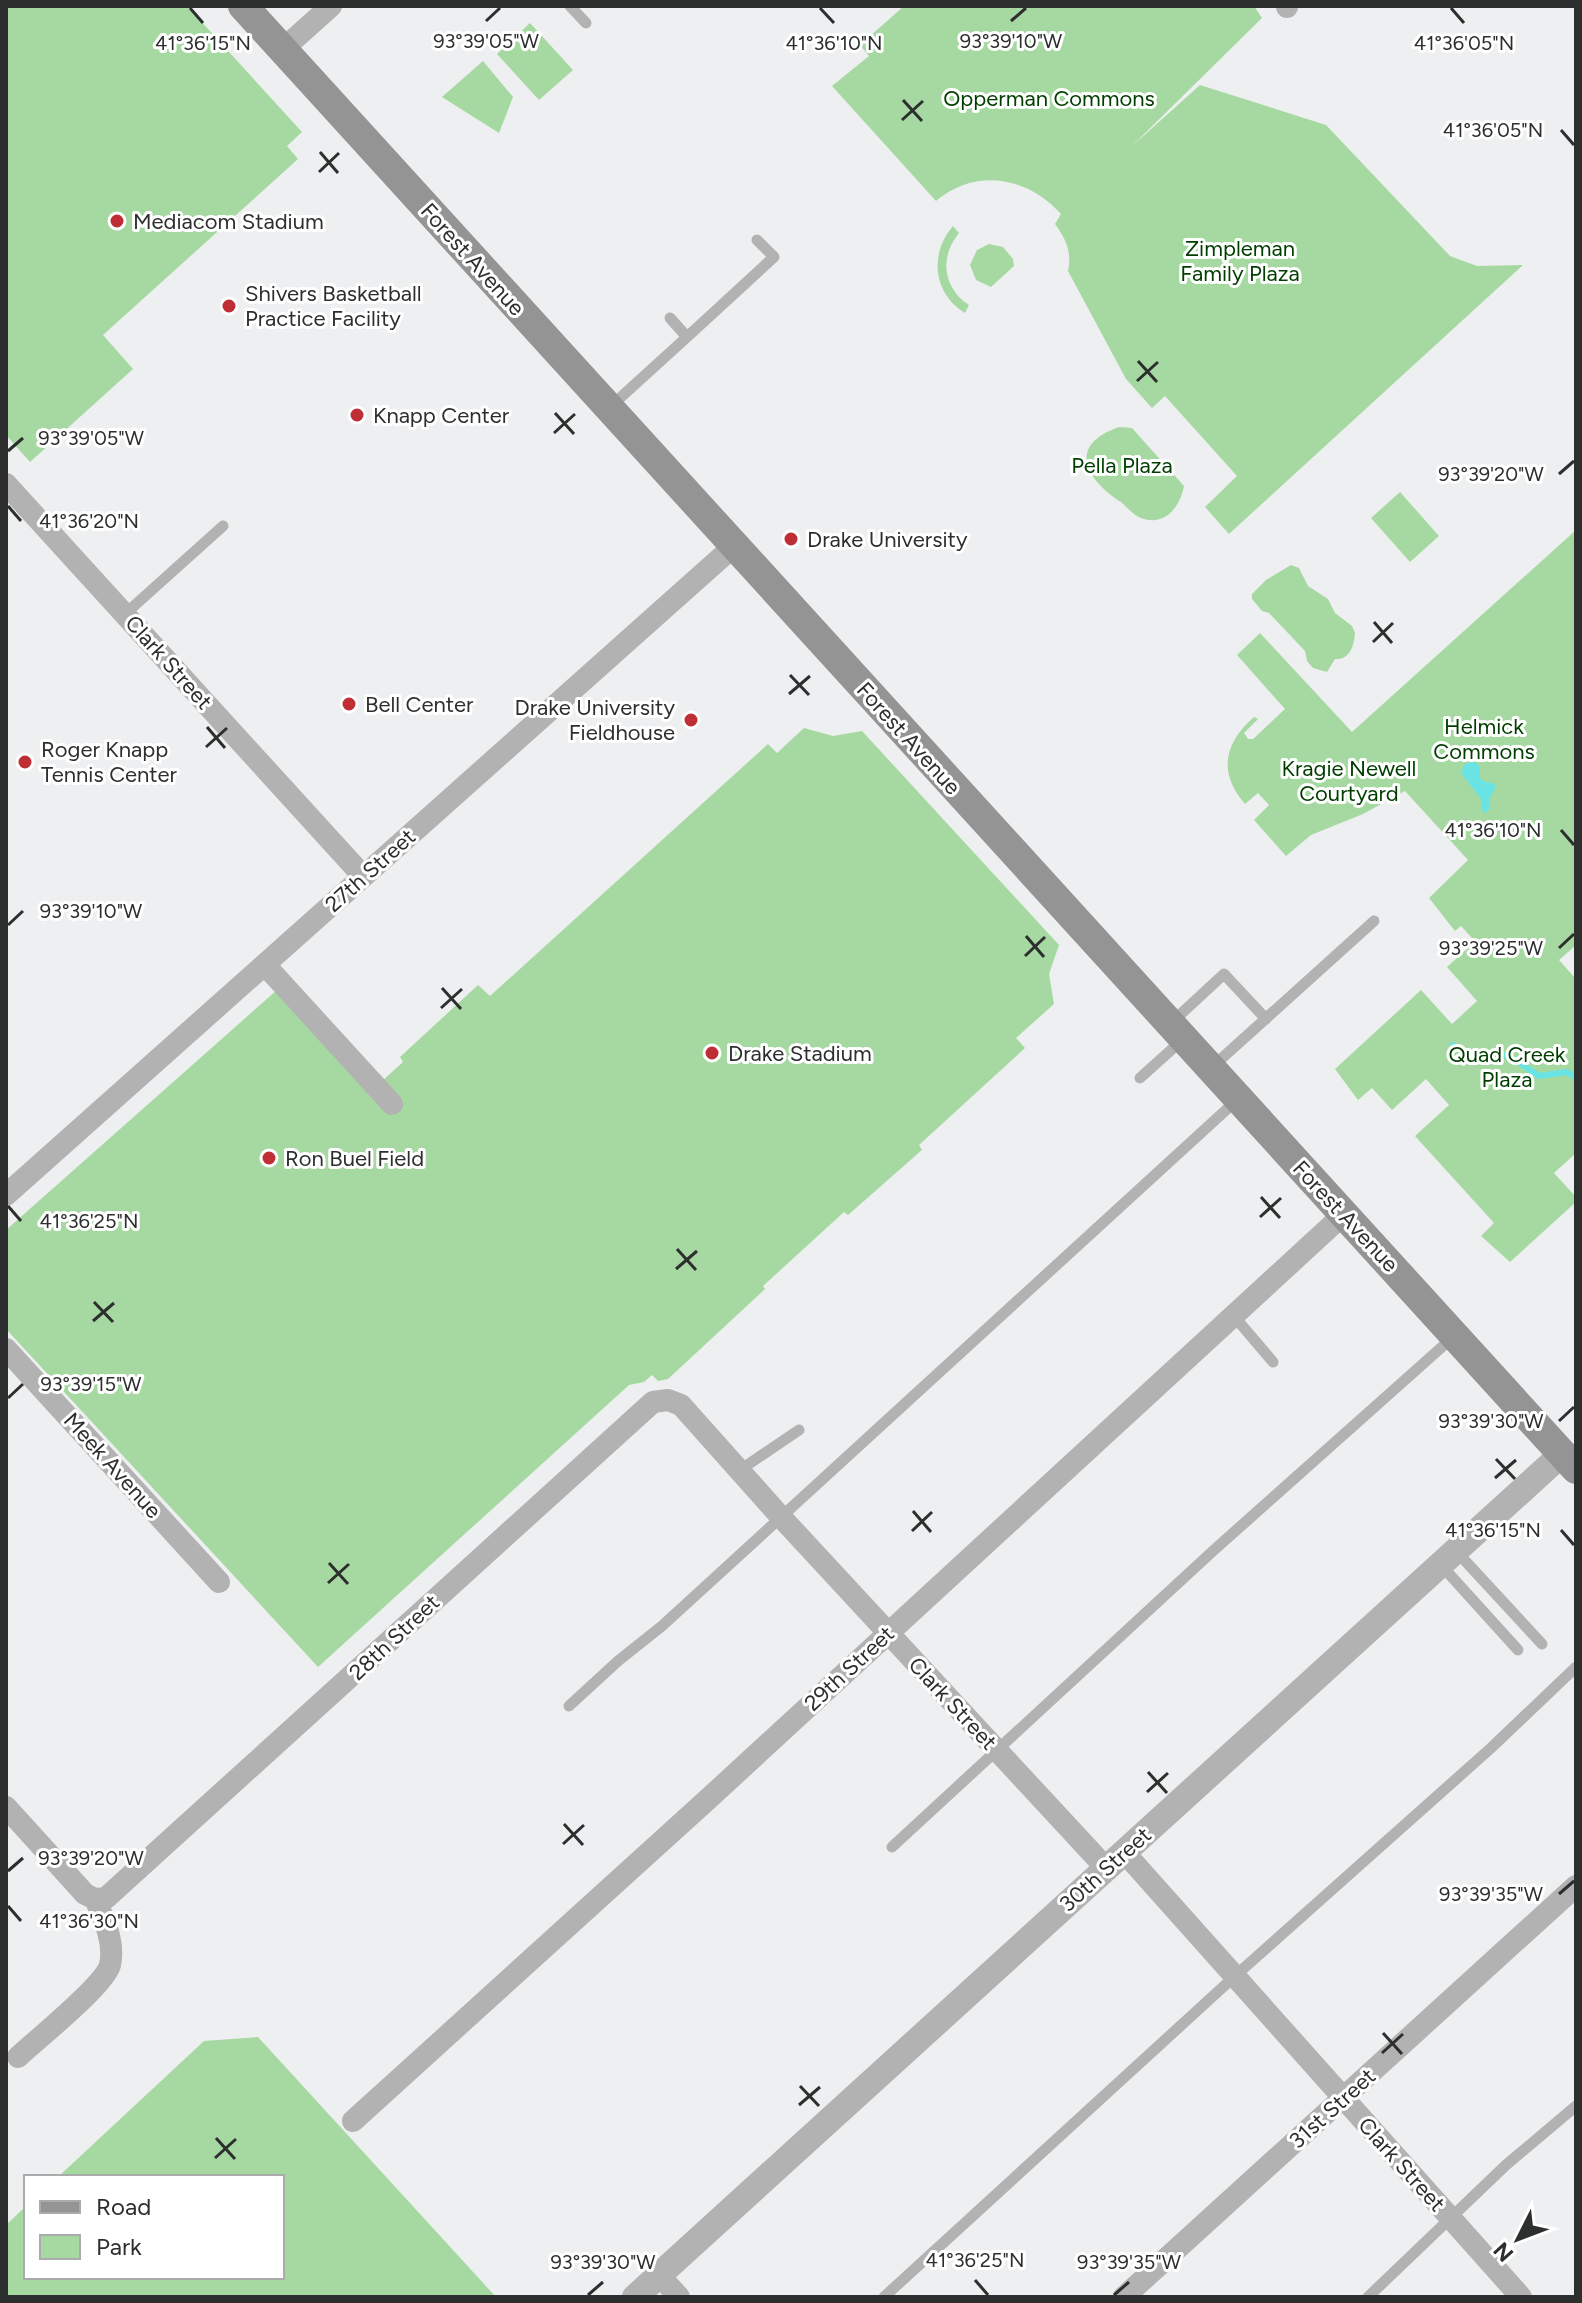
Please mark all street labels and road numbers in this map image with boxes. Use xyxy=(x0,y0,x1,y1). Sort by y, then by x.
street label: Forest Avenue xyxy=(415,197,530,321)
street label: Clark Street xyxy=(119,610,218,715)
street label: Forest Avenue xyxy=(851,676,966,800)
street label: 27th Street xyxy=(320,823,421,918)
street label: Forest Avenue xyxy=(1287,1155,1404,1278)
street label: Meek Avenue xyxy=(58,1407,167,1524)
street label: 28th Street xyxy=(344,1589,445,1686)
street label: 29th Street xyxy=(799,1620,900,1717)
street label: Clark Street xyxy=(903,1651,1002,1755)
street label: 30th Street xyxy=(1054,1821,1157,1917)
street label: 31st Street xyxy=(1284,2063,1381,2154)
street label: Clark Street xyxy=(1352,2112,1451,2217)

